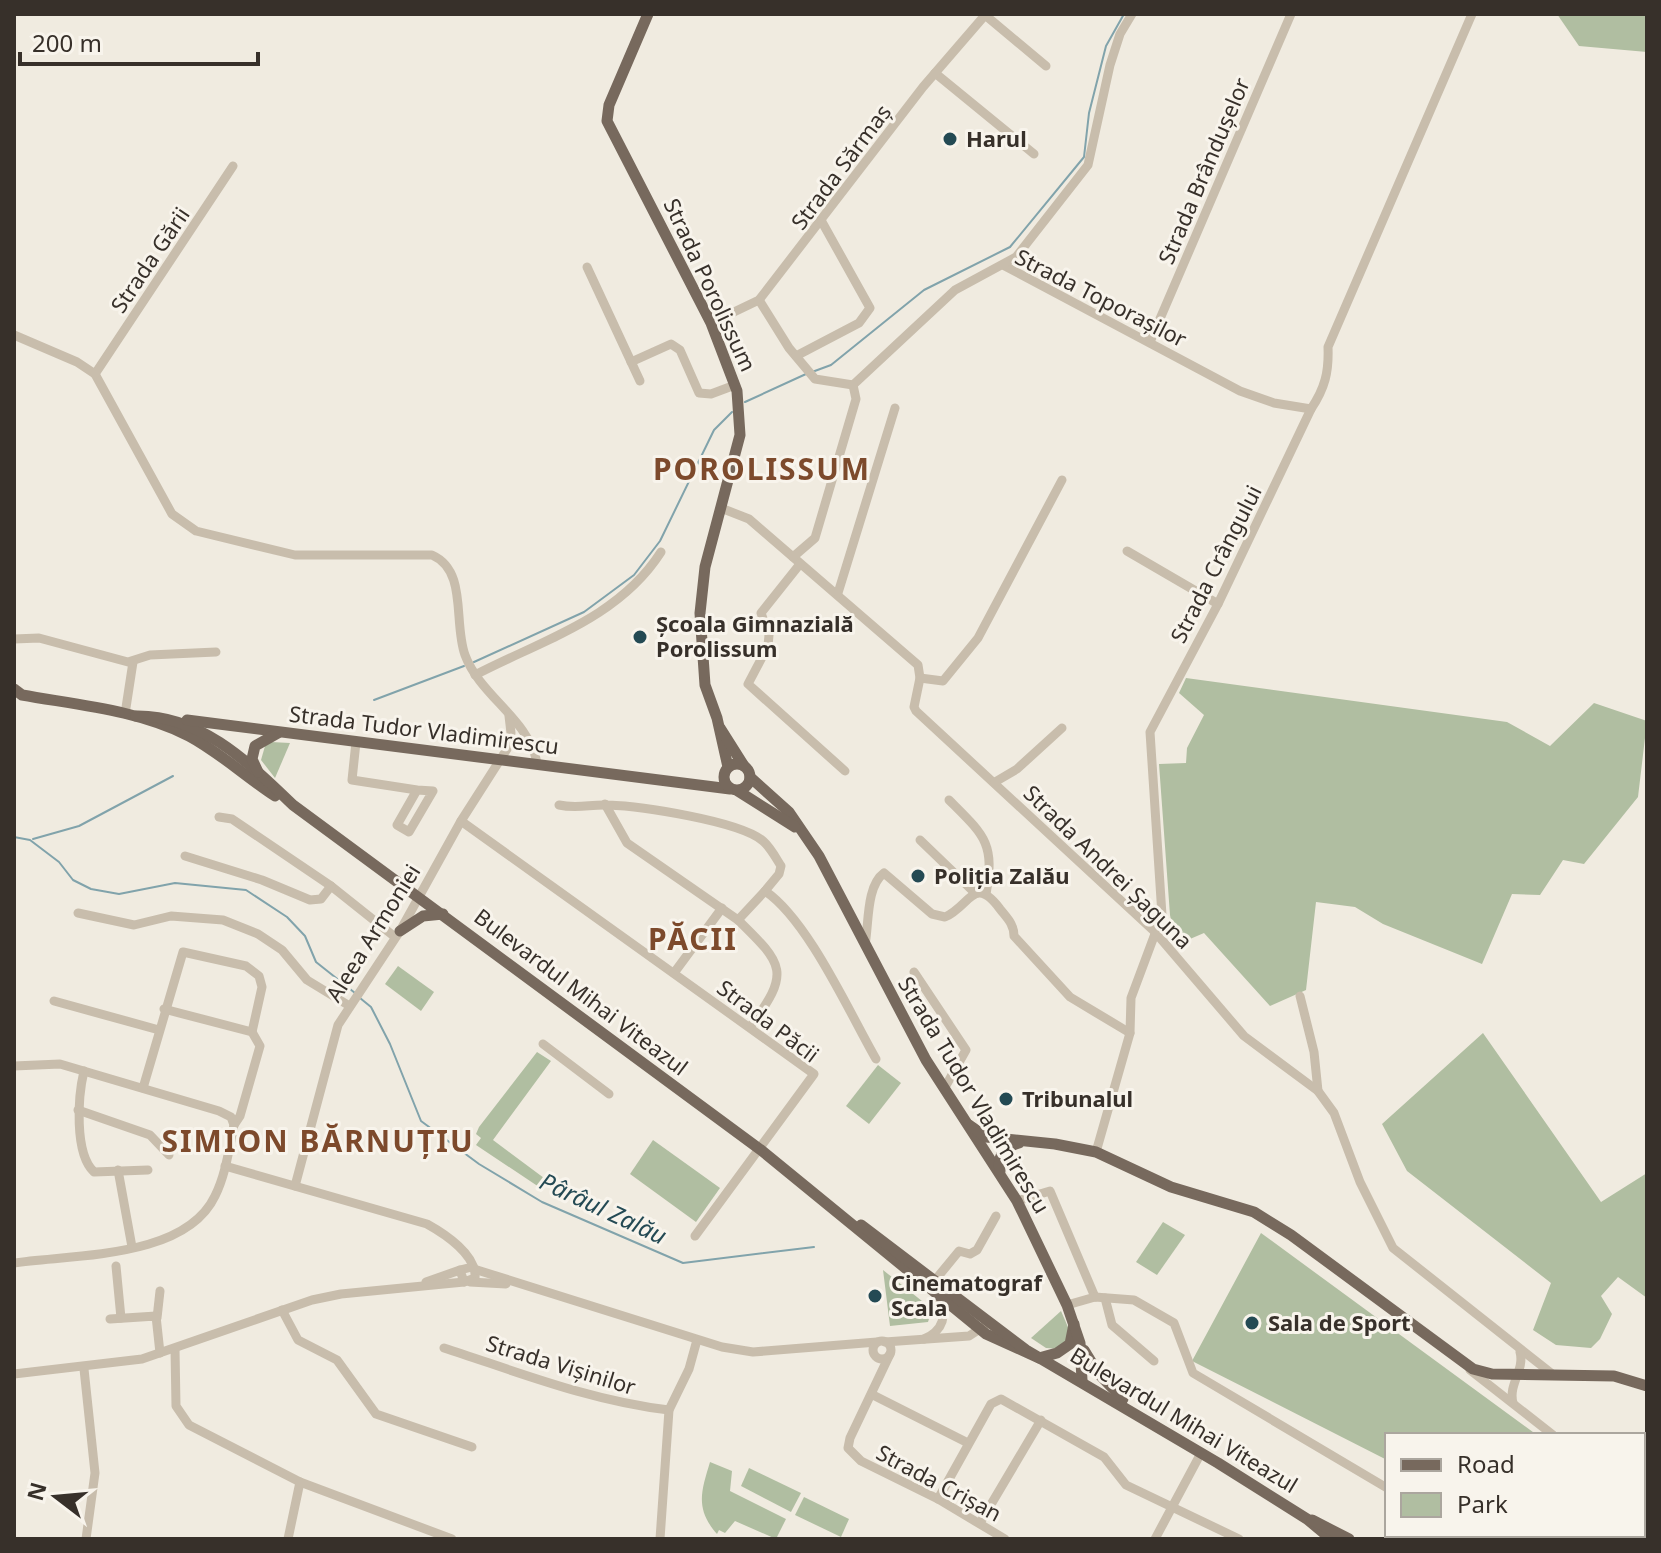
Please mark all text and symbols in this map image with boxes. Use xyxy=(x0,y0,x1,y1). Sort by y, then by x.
scale bar xyxy=(20,16,258,66)
text: 200 m xyxy=(32,26,102,59)
street label: Strada Brândușelor xyxy=(1150,73,1256,268)
street label: Strada Sărmaș xyxy=(783,98,897,235)
place label: Harul xyxy=(966,123,1027,153)
marker: Harul xyxy=(941,130,959,148)
street label: Strada Porolissum xyxy=(658,193,764,376)
street label: Strada Gării xyxy=(103,201,196,318)
street label: Strada Toporașilor xyxy=(1011,241,1192,353)
district label: POROLISSUM xyxy=(653,448,871,489)
street label: Strada Crângului xyxy=(1162,480,1268,648)
place label: Școala Gimnazială Porolissum xyxy=(656,608,854,663)
marker: Școala Gimnazială Porolissum xyxy=(631,628,649,646)
street label: Strada Tudor Vladimirescu xyxy=(288,698,561,760)
street label: Strada Andrei Șaguna xyxy=(1018,778,1200,955)
street label: Aleea Armoniei xyxy=(318,858,426,1007)
place label: Poliția Zalău xyxy=(934,860,1070,890)
marker: Poliția Zalău xyxy=(909,867,927,885)
street label: Bulevardul Mihai Viteazul xyxy=(469,901,695,1082)
district label: PĂCII xyxy=(648,918,738,959)
street label: Strada Tudor Vladimirescu xyxy=(892,970,1058,1219)
street label: Strada Păcii xyxy=(712,972,826,1068)
place label: Tribunalul xyxy=(1022,1083,1133,1113)
marker: Tribunalul xyxy=(997,1090,1015,1108)
district label: SIMION BĂRNUȚIU xyxy=(161,1120,475,1161)
water label: Pârâul Zalău xyxy=(535,1164,672,1251)
place label: Cinematograf Scala xyxy=(891,1267,1044,1322)
marker: Cinematograf Scala xyxy=(866,1287,884,1305)
place label: Sala de Sport xyxy=(1268,1307,1411,1337)
marker: Sala de Sport xyxy=(1243,1314,1261,1332)
street label: Strada Vișinilor xyxy=(483,1327,640,1401)
street label: Bulevardul Mihai Viteazul xyxy=(1065,1339,1304,1499)
legend xyxy=(1385,1433,1645,1537)
street label: Strada Crișan xyxy=(872,1437,1007,1528)
text: Road xyxy=(1457,1447,1515,1480)
north arrow xyxy=(16,1457,96,1537)
text: N xyxy=(19,1478,53,1504)
text: Park xyxy=(1457,1487,1508,1520)

